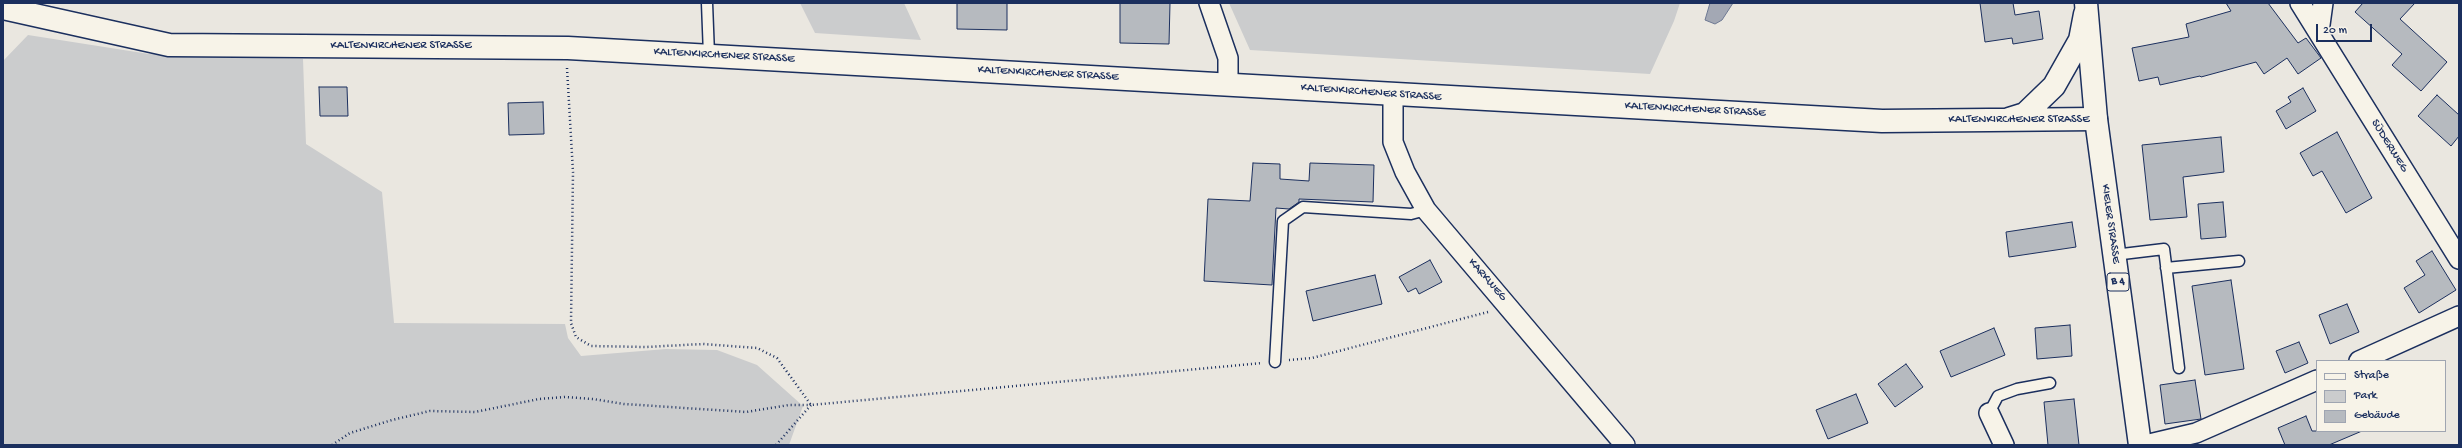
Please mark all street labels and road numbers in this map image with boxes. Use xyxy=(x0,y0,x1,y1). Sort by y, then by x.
street label: KALTENKIRCHENER STRASSE xyxy=(330,39,472,53)
street label: KALTENKIRCHENER STRASSE xyxy=(653,45,795,67)
street label: KALTENKIRCHENER STRASSE xyxy=(977,63,1119,85)
street label: KALTENKIRCHENER STRASSE xyxy=(1300,81,1442,105)
street label: KALTENKIRCHENER STRASSE xyxy=(1624,99,1766,121)
street label: KALTENKIRCHENER STRASSE xyxy=(1948,113,2090,127)
street label: SÜDERWEG xyxy=(2367,117,2411,175)
street label: KIELER STRASSE xyxy=(2097,183,2123,265)
street label: KARKWEG xyxy=(1465,256,1509,304)
road number: B 4 xyxy=(2107,273,2129,291)

